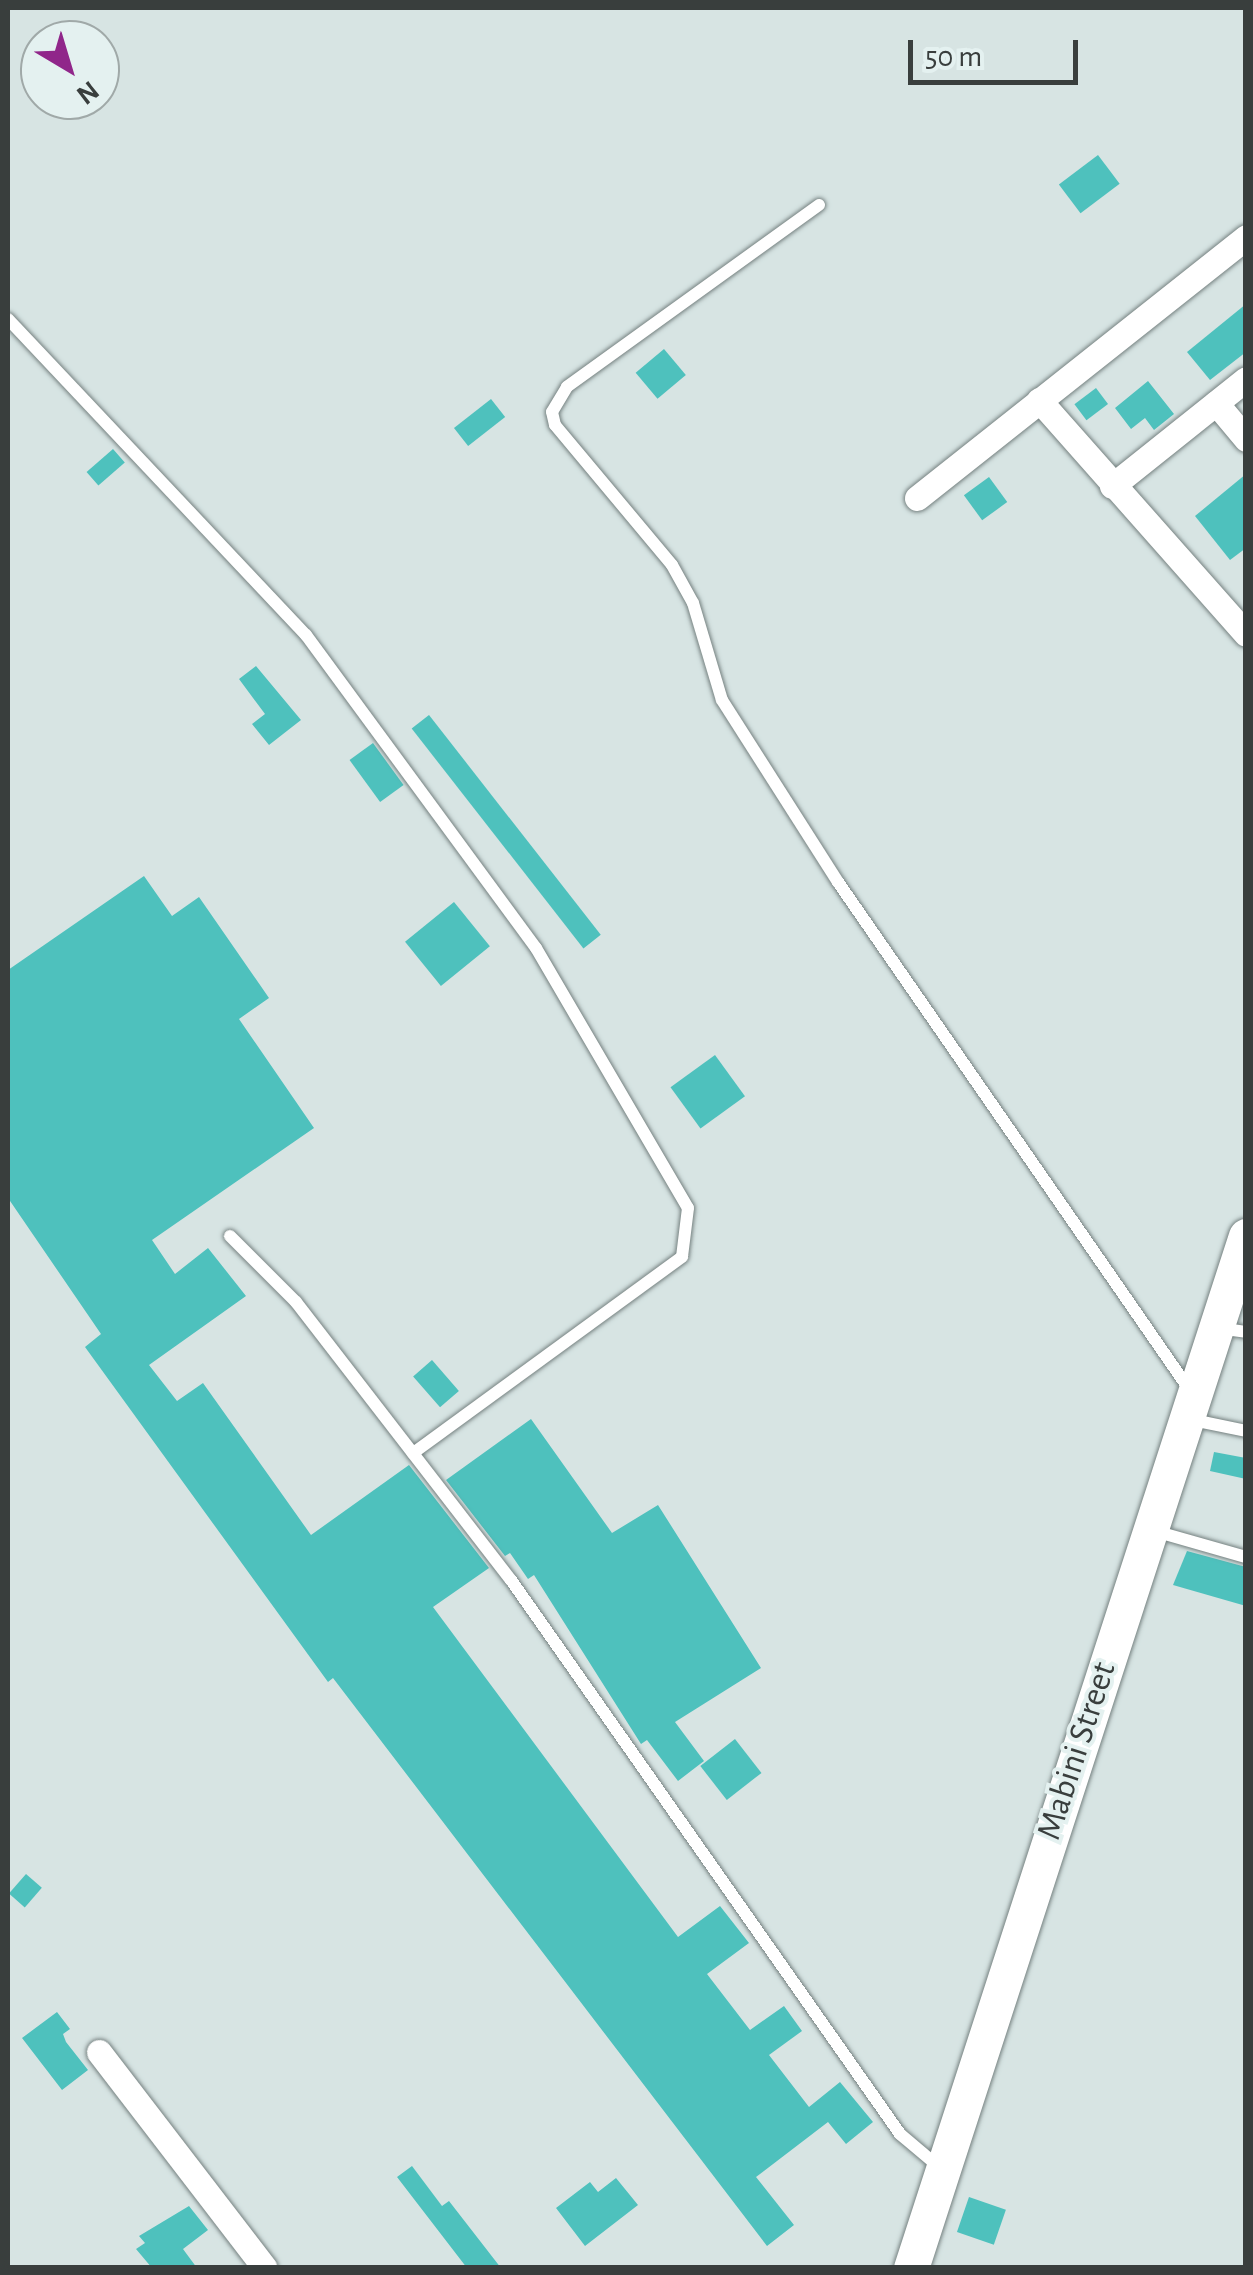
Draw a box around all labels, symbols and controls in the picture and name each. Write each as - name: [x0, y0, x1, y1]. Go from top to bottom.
- north arrow: [20, 20, 120, 120]
- scale bar: [913, 20, 1083, 82]
- text: 50 m: [925, 42, 982, 72]
- text: N: [71, 75, 104, 109]
- street label: Mabini Street: [1029, 1657, 1125, 1845]

